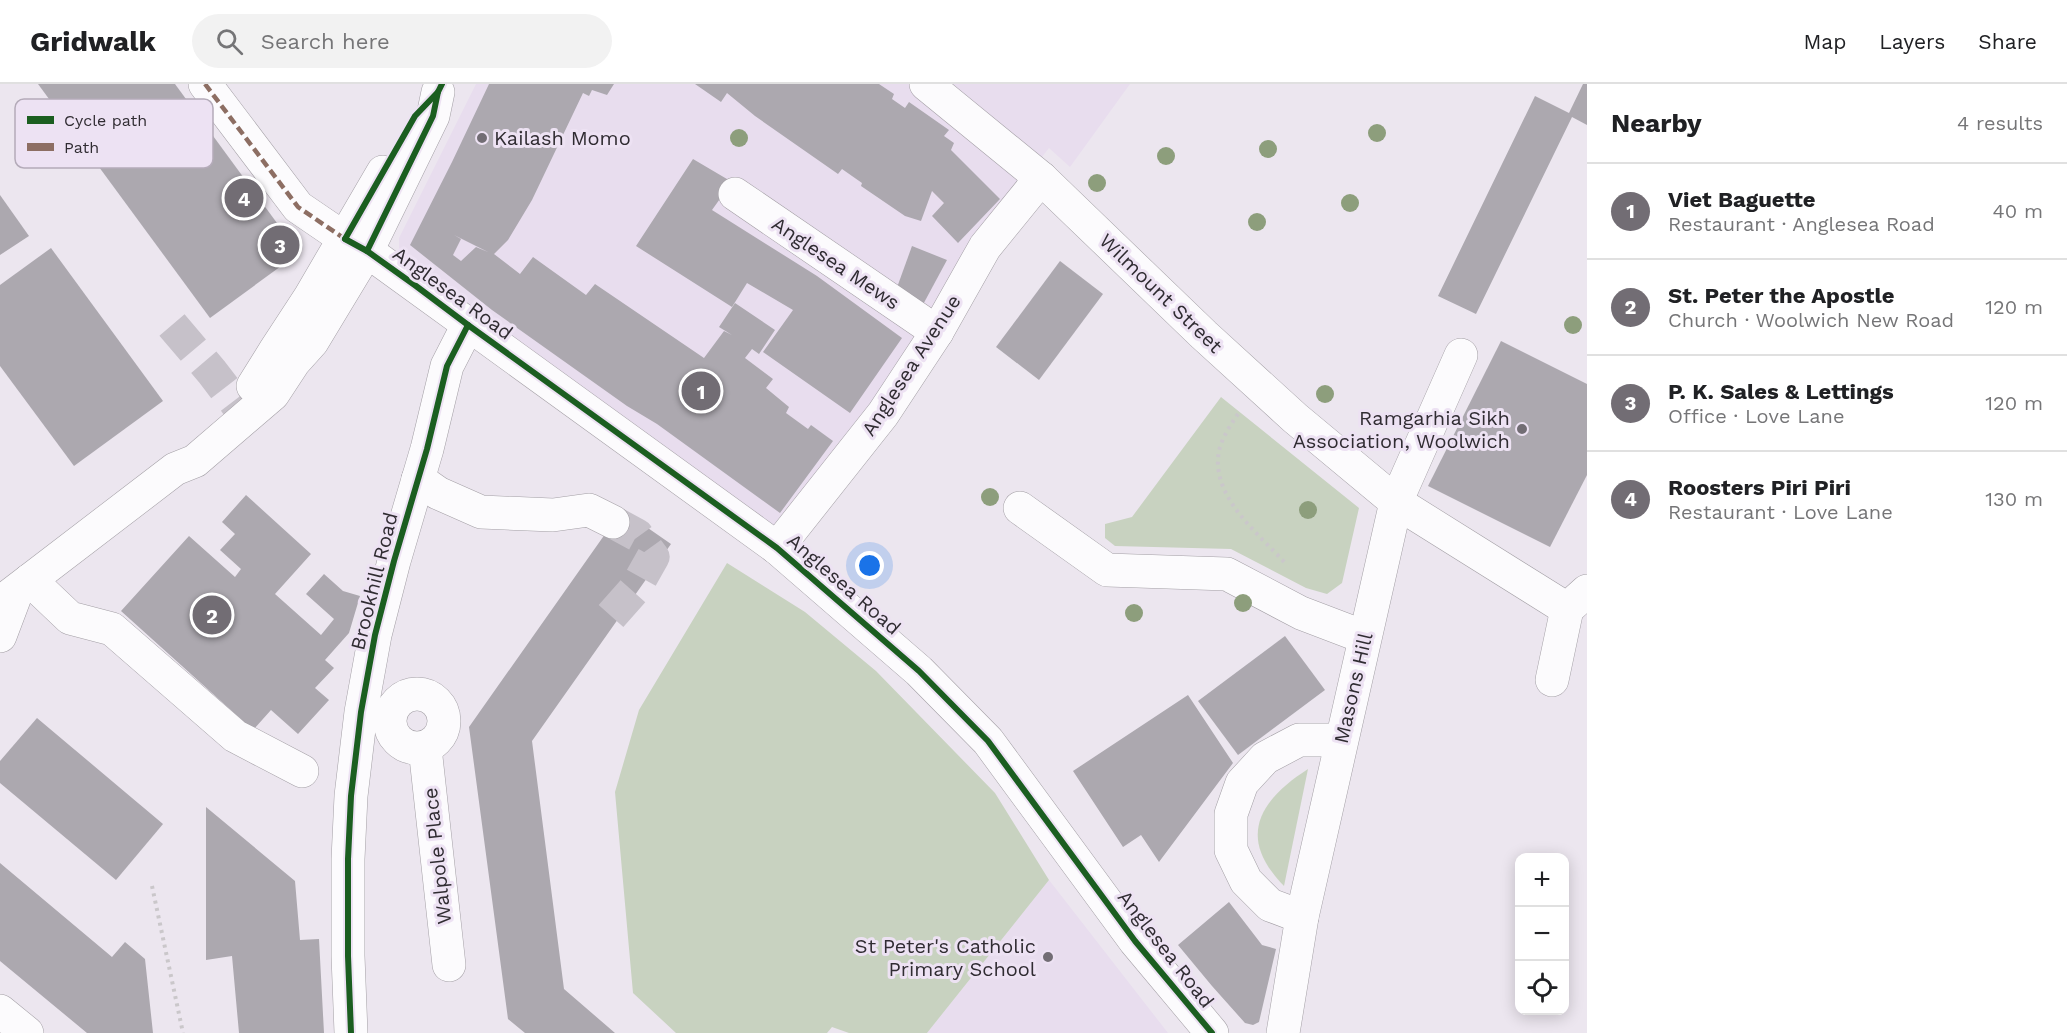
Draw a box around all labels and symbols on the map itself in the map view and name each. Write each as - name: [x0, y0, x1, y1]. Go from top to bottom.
- legend: [15, 99, 213, 168]
- text: Cycle path: [64, 111, 147, 130]
- place label: Kailash Momo: [494, 126, 631, 150]
- marker: Kailash Momo: [475, 131, 489, 145]
- text: Path: [64, 138, 99, 157]
- pin: 4: [224, 176, 264, 220]
- street label: Anglesea Mews: [768, 211, 904, 315]
- pin: 3: [260, 222, 300, 268]
- street label: Wilmount Street: [1095, 228, 1228, 358]
- street label: Anglesea Road: [388, 241, 518, 345]
- street label: Anglesea Avenue: [856, 290, 966, 440]
- pin: 1: [682, 368, 720, 414]
- place label: Ramgarhia Sikh Association, Woolwich: [1293, 406, 1510, 453]
- marker: Ramgarhia Sikh Association, Woolwich: [1515, 422, 1529, 436]
- street label: Brookhill Road: [345, 510, 403, 652]
- street label: Anglesea Road: [782, 528, 906, 640]
- your location: [855, 551, 884, 580]
- pin: 2: [192, 592, 232, 638]
- street label: Masons Hill: [1329, 630, 1377, 746]
- street label: Walpole Place: [418, 786, 456, 926]
- street label: Anglesea Road: [1113, 885, 1219, 1013]
- place label: St Peter's Catholic Primary School: [855, 934, 1036, 981]
- marker: St Peter's Catholic Primary School: [1041, 950, 1055, 964]

